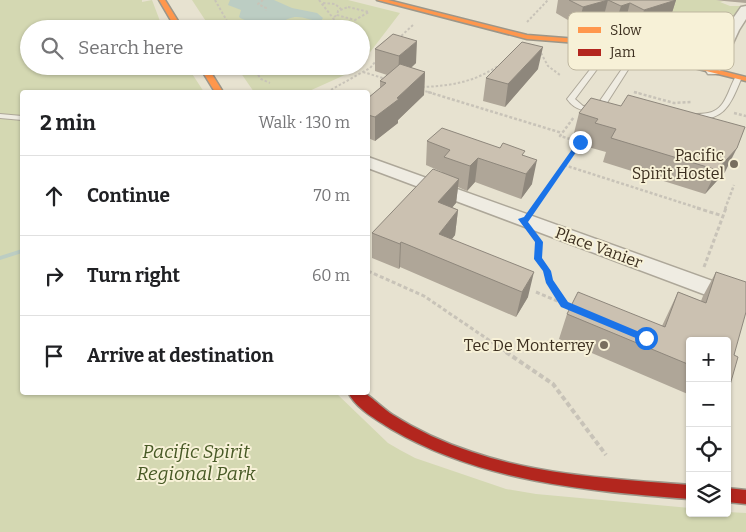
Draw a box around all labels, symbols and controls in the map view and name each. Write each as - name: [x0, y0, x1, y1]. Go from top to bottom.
- legend: [568, 12, 734, 70]
- search box: [20, 20, 370, 75]
- text: Slow: [610, 22, 642, 39]
- icon: search: [38, 34, 66, 62]
- text: Search here: [78, 36, 183, 59]
- text: Jam: [609, 44, 636, 61]
- text: 2 min: [40, 110, 96, 136]
- text: Walk · 130 m: [258, 113, 350, 132]
- route end: [569, 131, 592, 154]
- place label: Pacific Spirit Hostel: [632, 146, 724, 183]
- marker: Pacific Spirit Hostel: [728, 158, 740, 170]
- icon: ahead: [40, 182, 68, 210]
- text: Continue: [87, 184, 170, 207]
- text: 70 m: [314, 186, 350, 205]
- street label: Place Vanier: [553, 223, 645, 272]
- icon: right: [40, 262, 68, 290]
- text: Turn right: [87, 264, 180, 287]
- text: 60 m: [312, 266, 350, 285]
- route start: [635, 327, 658, 350]
- place label: Tec De Monterrey: [464, 336, 595, 355]
- map controls: [686, 337, 731, 517]
- button: +: [686, 337, 731, 382]
- marker: Tec De Monterrey: [598, 339, 610, 351]
- icon: arrive: [40, 342, 68, 370]
- text: Arrive at destination: [87, 344, 274, 367]
- button: −: [686, 382, 731, 427]
- button: locate: [686, 427, 731, 472]
- park label: Pacific Spirit Regional Park: [136, 440, 256, 485]
- button: layers: [686, 472, 731, 517]

